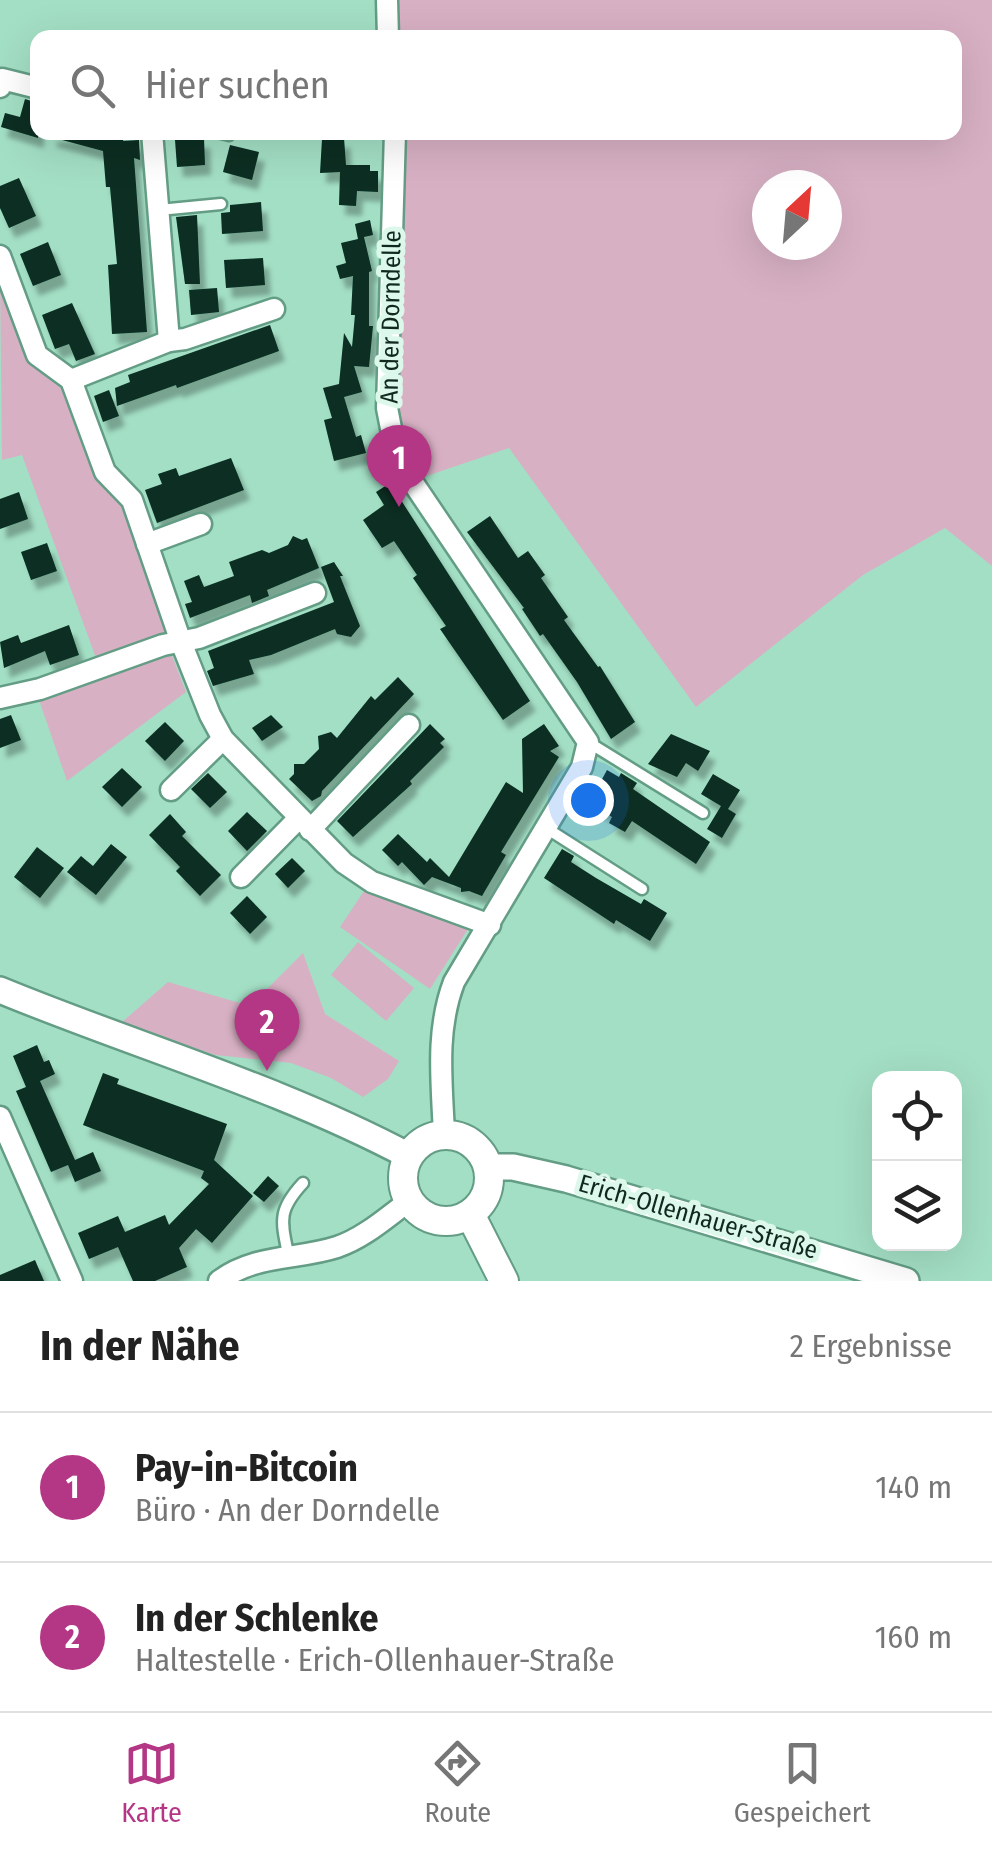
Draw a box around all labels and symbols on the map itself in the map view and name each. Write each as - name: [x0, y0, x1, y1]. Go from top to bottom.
- north arrow: [752, 170, 842, 260]
- street label: An der Dorndelle: [374, 230, 408, 404]
- pin: 1: [366, 424, 432, 507]
- your location: [563, 775, 614, 826]
- pin: 2: [234, 988, 300, 1071]
- street label: Erich-Ollenhauer-Straße: [575, 1168, 821, 1266]

